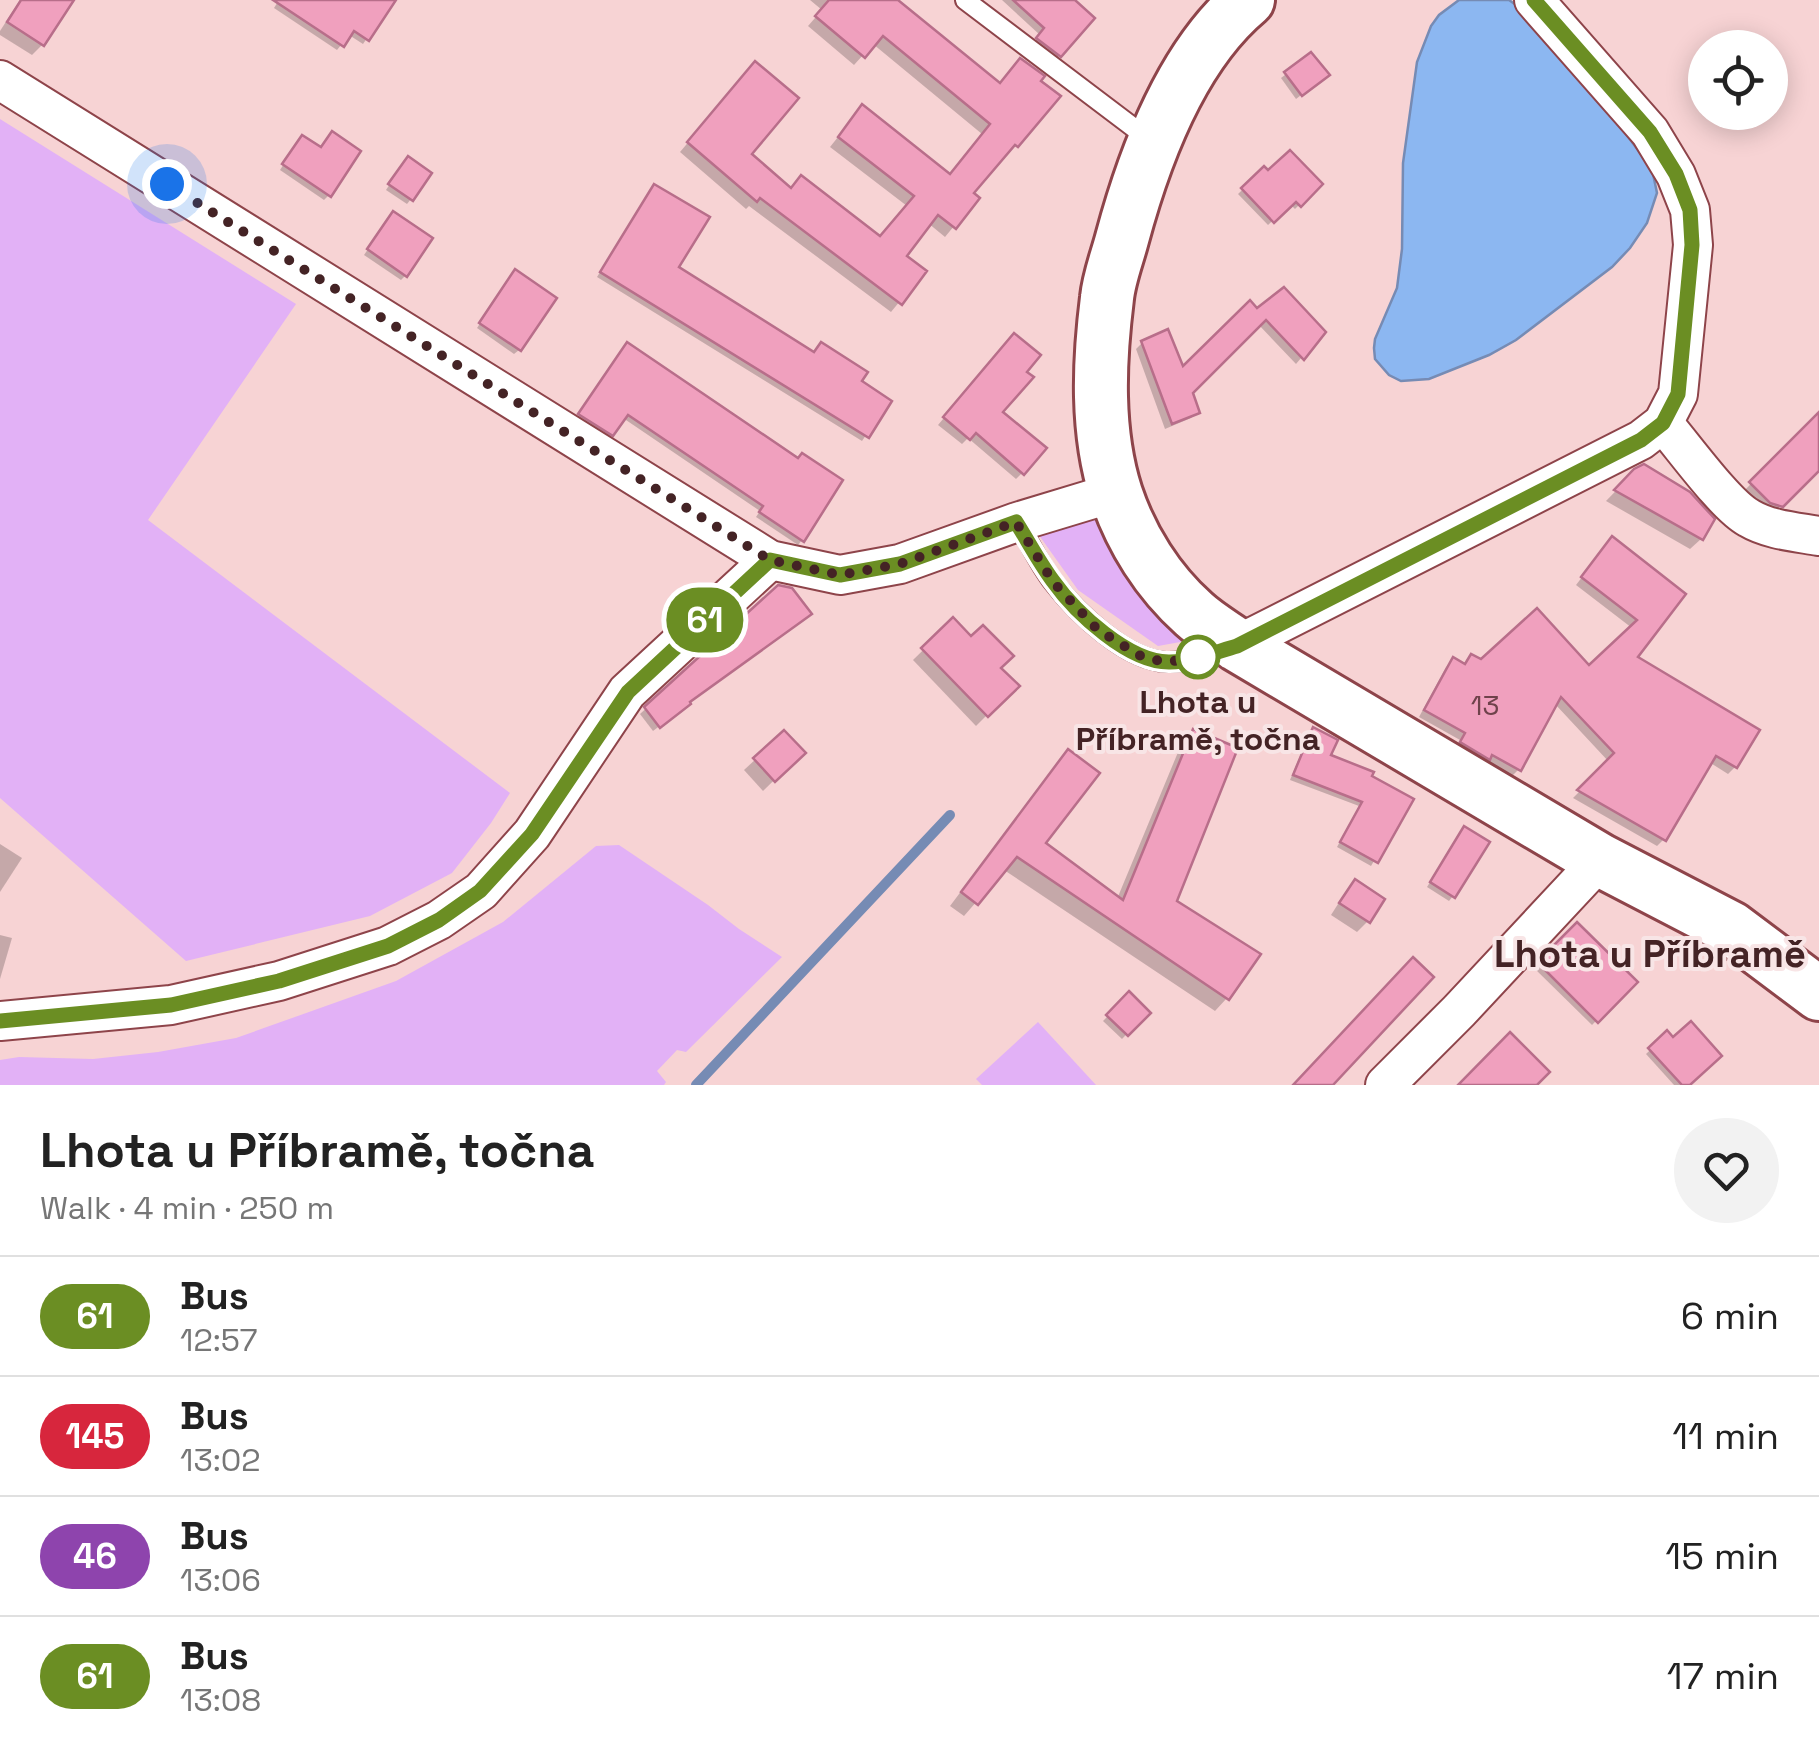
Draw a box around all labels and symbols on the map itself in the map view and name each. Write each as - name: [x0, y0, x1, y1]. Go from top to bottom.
- your location: [142, 159, 192, 209]
- line badge: 61: [660, 588, 750, 652]
- marker: Lhota u Příbramě, točna: [1177, 636, 1219, 678]
- place label: Lhota u Příbramě, točna: [1076, 682, 1320, 759]
- house number: 13: [1471, 687, 1499, 723]
- district label: Lhota u Příbramě: [1494, 930, 1806, 978]

